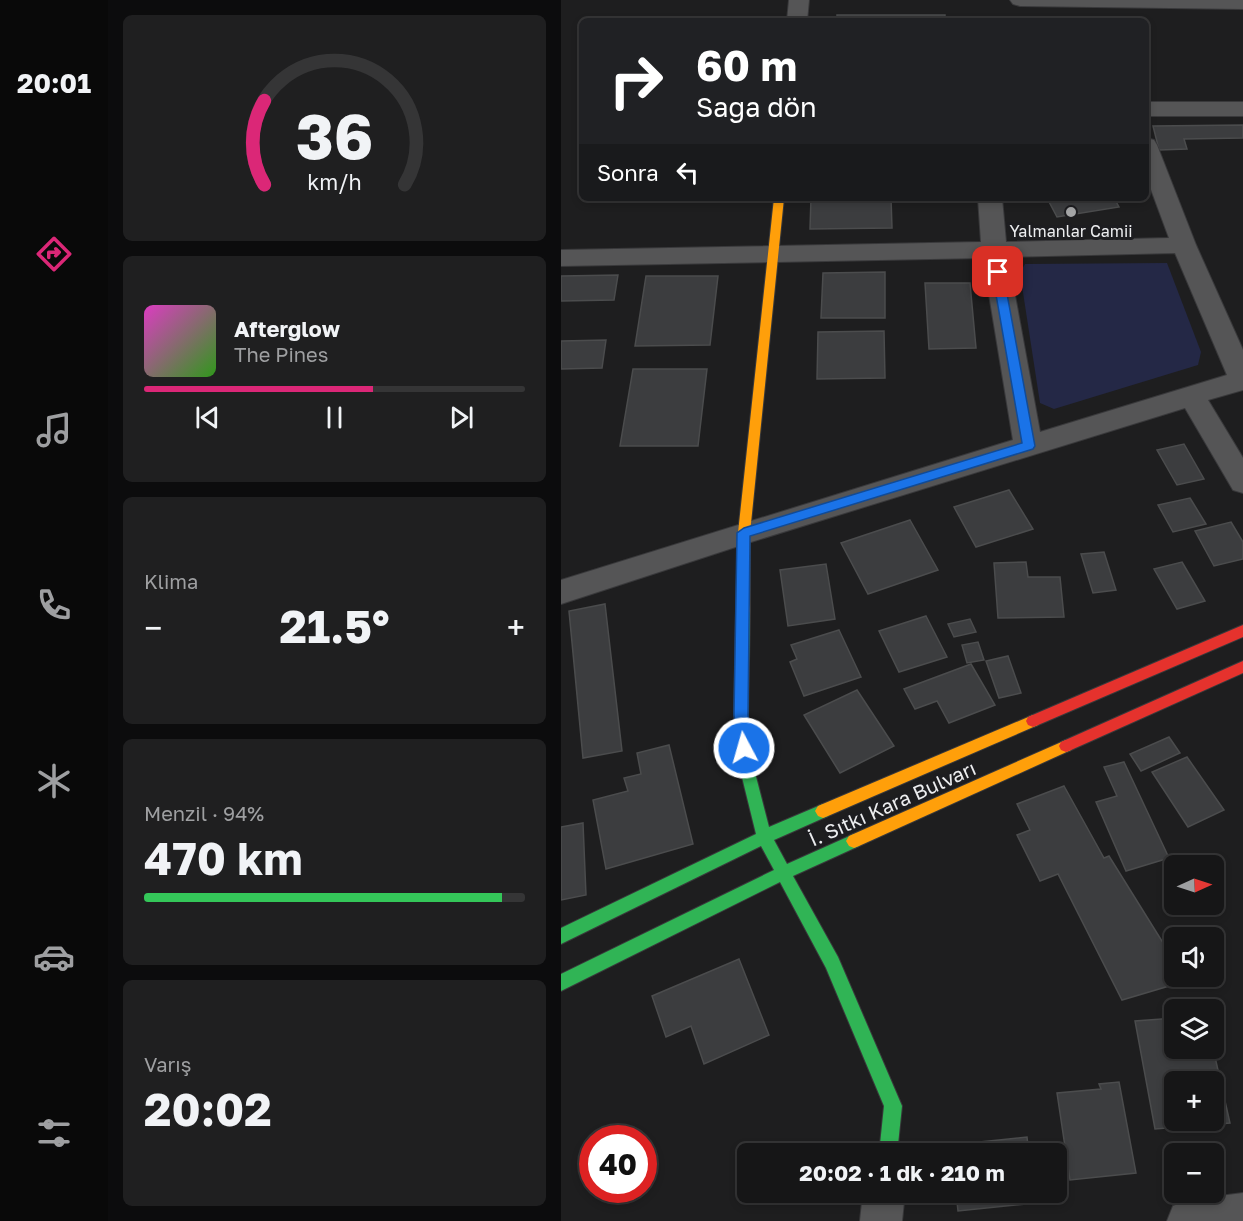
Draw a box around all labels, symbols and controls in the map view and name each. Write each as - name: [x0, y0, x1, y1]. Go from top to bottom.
- text: 60 m: [696, 40, 797, 90]
- icon: right: [597, 42, 675, 120]
- text: 20:01: [17, 67, 91, 99]
- text: Sağa dön: [696, 91, 817, 123]
- text: 36: [296, 98, 373, 173]
- icon: left: [671, 156, 704, 189]
- text: Sonra: [597, 159, 659, 186]
- text: km/h: [307, 169, 362, 195]
- marker: Yalmanlar Camii: [1064, 205, 1078, 219]
- place label: Yalmanlar Camii: [1009, 221, 1133, 241]
- icon: directions: [33, 233, 75, 275]
- pin: [972, 246, 1023, 297]
- icon: arrive: [981, 255, 1014, 288]
- text: Afterglow: [234, 315, 340, 342]
- text: The Pines: [234, 342, 328, 366]
- icon: previous: [191, 401, 224, 434]
- icon: pause: [318, 401, 351, 434]
- icon: next: [445, 401, 478, 434]
- icon: music: [33, 409, 75, 451]
- text: Klima: [144, 569, 198, 593]
- icon: phone: [33, 584, 75, 626]
- text: 21.5°: [279, 599, 390, 653]
- text: −: [144, 608, 162, 647]
- text: +: [507, 608, 525, 647]
- position arrow: [712, 716, 776, 780]
- street label: İ. Sıtkı Kara Bulvarı: [805, 755, 979, 851]
- icon: climate: [33, 760, 75, 802]
- text: Menzil · 94%: [144, 801, 264, 825]
- text: 470 km: [144, 831, 303, 885]
- north arrow: [1164, 855, 1224, 915]
- map controls: [1164, 855, 1224, 1203]
- button: sound: [1164, 927, 1224, 987]
- icon: car: [33, 936, 75, 978]
- button: layers: [1164, 999, 1224, 1059]
- text: Varış: [144, 1052, 191, 1076]
- button: +: [1164, 1071, 1224, 1131]
- text: 20:02: [144, 1082, 272, 1136]
- icon: filters: [33, 1112, 75, 1154]
- speed limit sign: 40: [579, 1125, 657, 1203]
- button: −: [1164, 1143, 1224, 1203]
- text: 20:02 · 1 dk · 210 m: [799, 1159, 1005, 1186]

